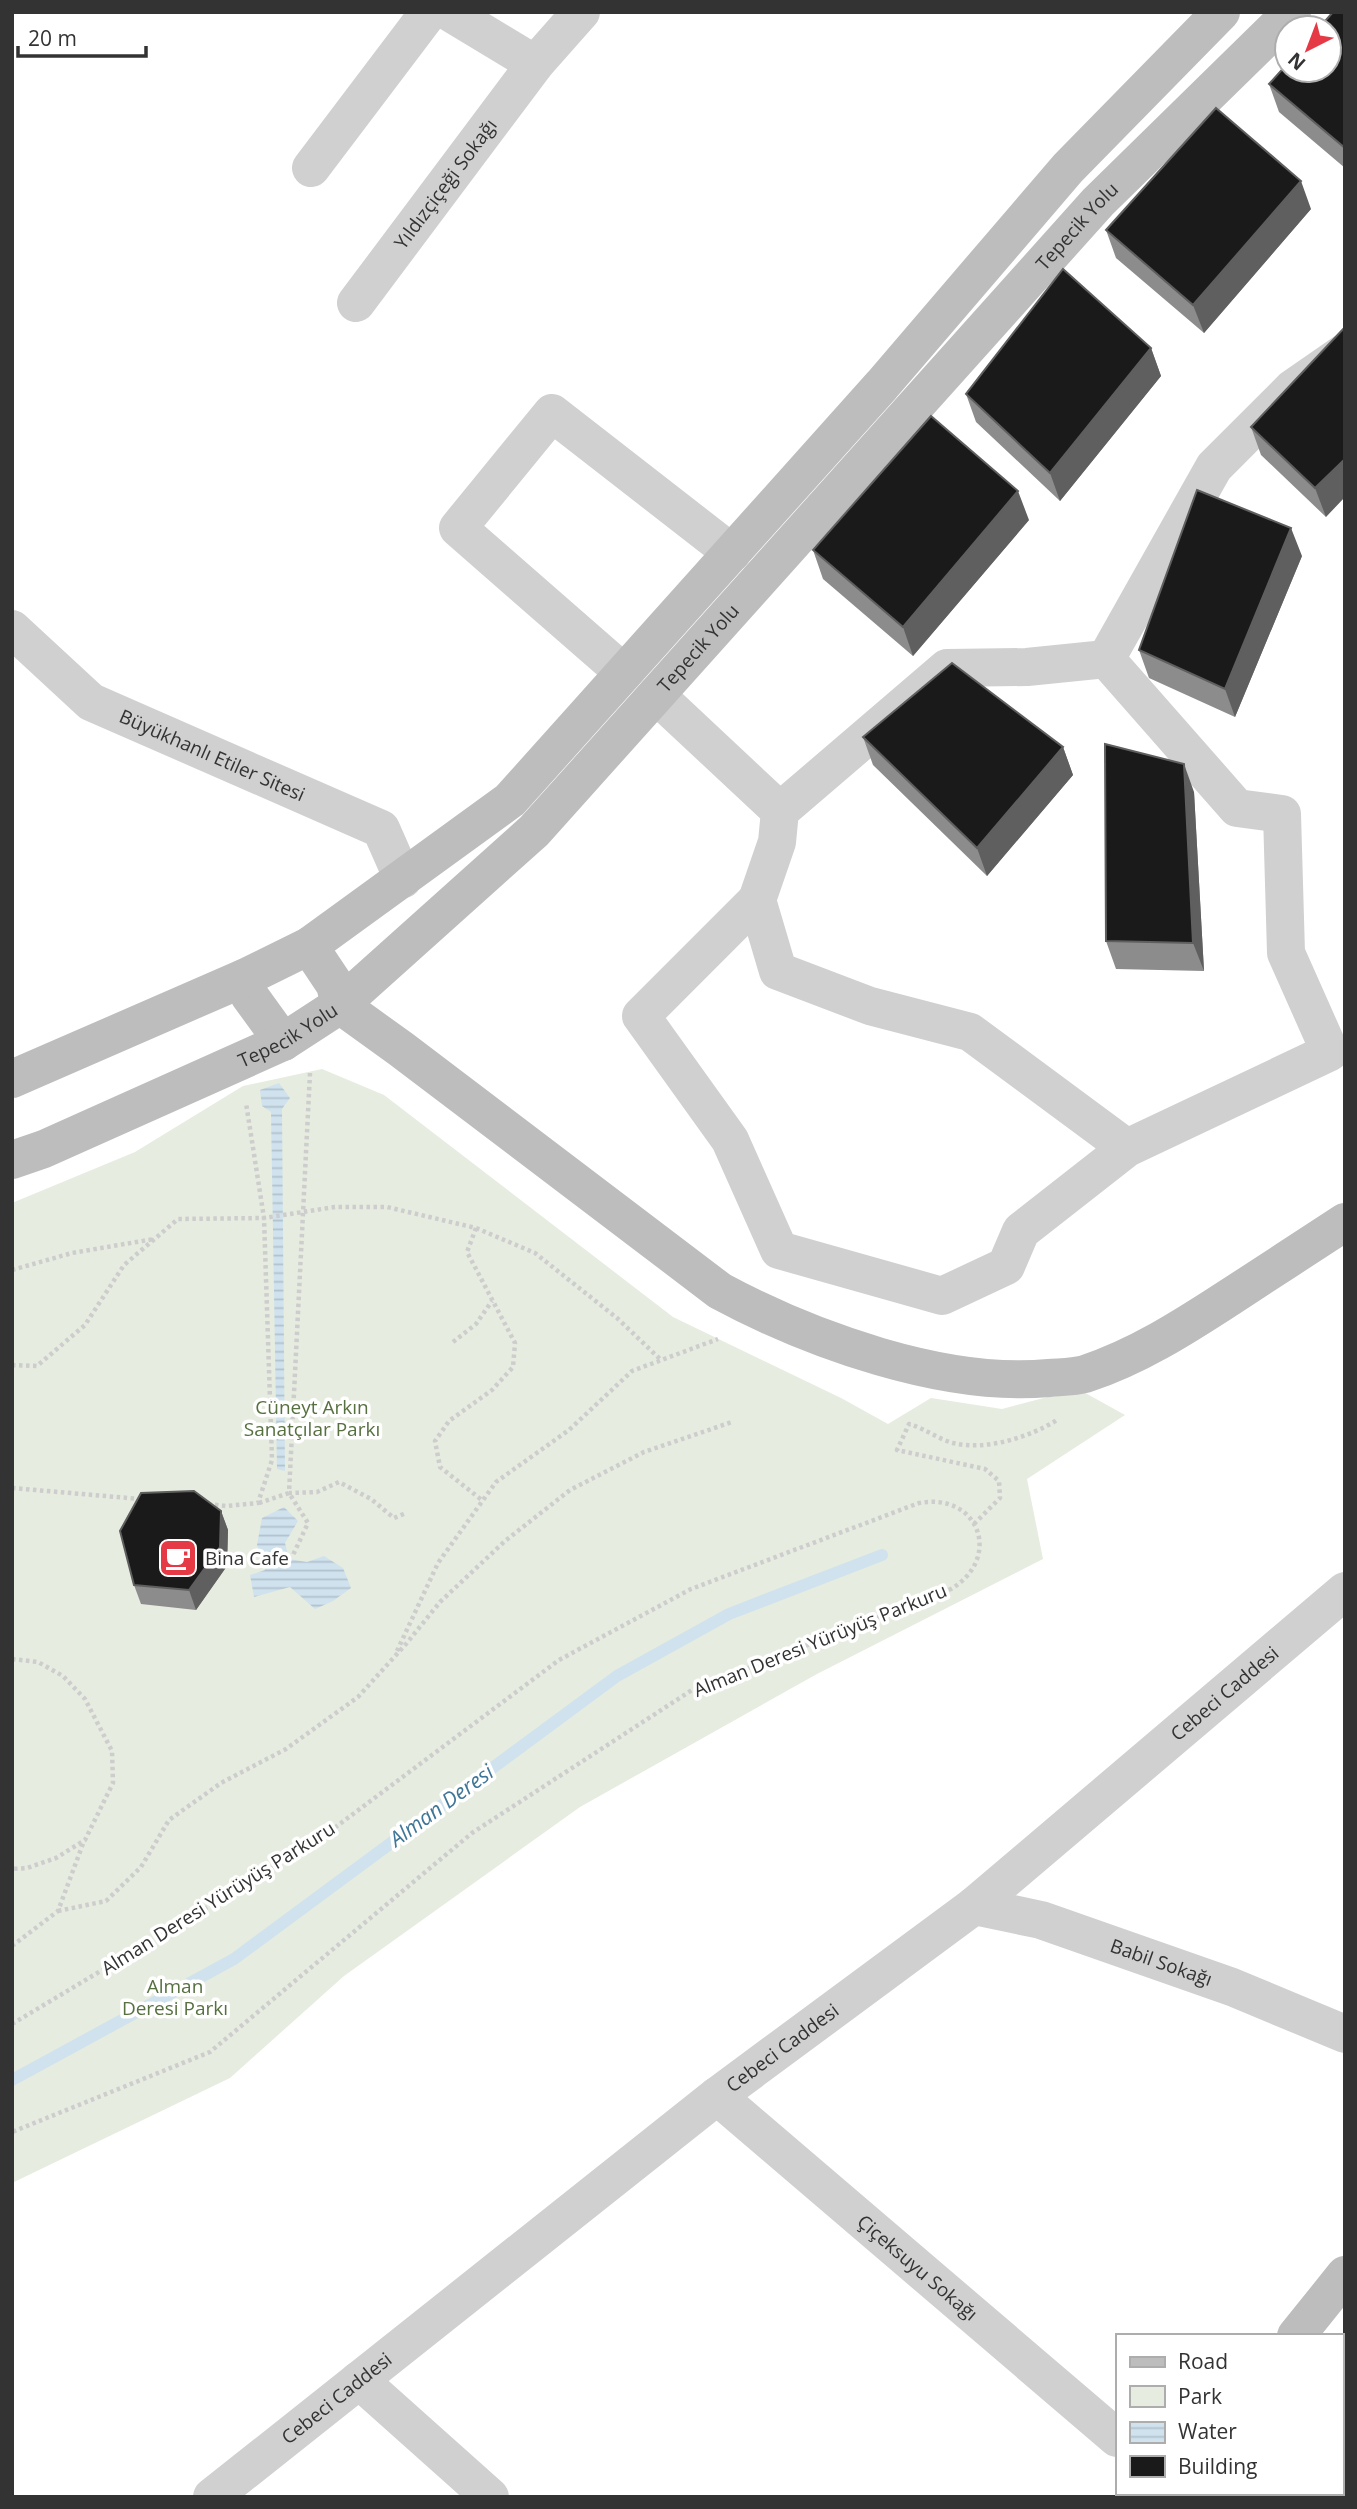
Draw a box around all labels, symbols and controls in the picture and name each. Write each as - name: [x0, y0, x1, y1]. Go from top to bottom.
- scale bar: [18, 14, 145, 58]
- north arrow: [1273, 14, 1343, 84]
- text: 20 m: [28, 24, 77, 52]
- text: N: [1282, 47, 1311, 76]
- street label: Yıldızçiçeği Sokağı: [388, 113, 503, 254]
- street label: Tepecik Yolu: [1030, 176, 1124, 276]
- street label: Tepecik Yolu: [651, 598, 745, 698]
- street label: Büyükhanlı Etiler Sitesi: [115, 703, 309, 807]
- street label: Tepecik Yolu: [234, 997, 343, 1074]
- park label: Cüneyt Arkın Sanatçılar Parkı: [244, 1394, 380, 1442]
- cafe icon: Bina Cafe: [157, 1537, 199, 1579]
- place label: Bina Cafe: [205, 1545, 289, 1571]
- street label: Alman Deresi Yürüyüş Parkuru: [690, 1577, 950, 1703]
- street label: Cebeci Caddesi: [1165, 1640, 1284, 1747]
- water label: Alman Deresi: [382, 1757, 499, 1853]
- street label: Alman Deresi Yürüyüş Parkuru: [96, 1815, 340, 1981]
- street label: Babil Sokağı: [1107, 1932, 1216, 1992]
- park label: Alman Deresi Parkı: [122, 1973, 228, 2021]
- street label: Cebeci Caddesi: [721, 1997, 844, 2098]
- street label: Çiçeksuyu Sokağı: [852, 2209, 983, 2326]
- legend: [1116, 2334, 1343, 2495]
- street label: Cebeci Caddesi: [276, 2346, 397, 2450]
- text: Road: [1178, 2347, 1228, 2375]
- text: Park: [1178, 2382, 1222, 2410]
- text: Water: [1178, 2417, 1237, 2445]
- text: Building: [1178, 2452, 1257, 2480]

